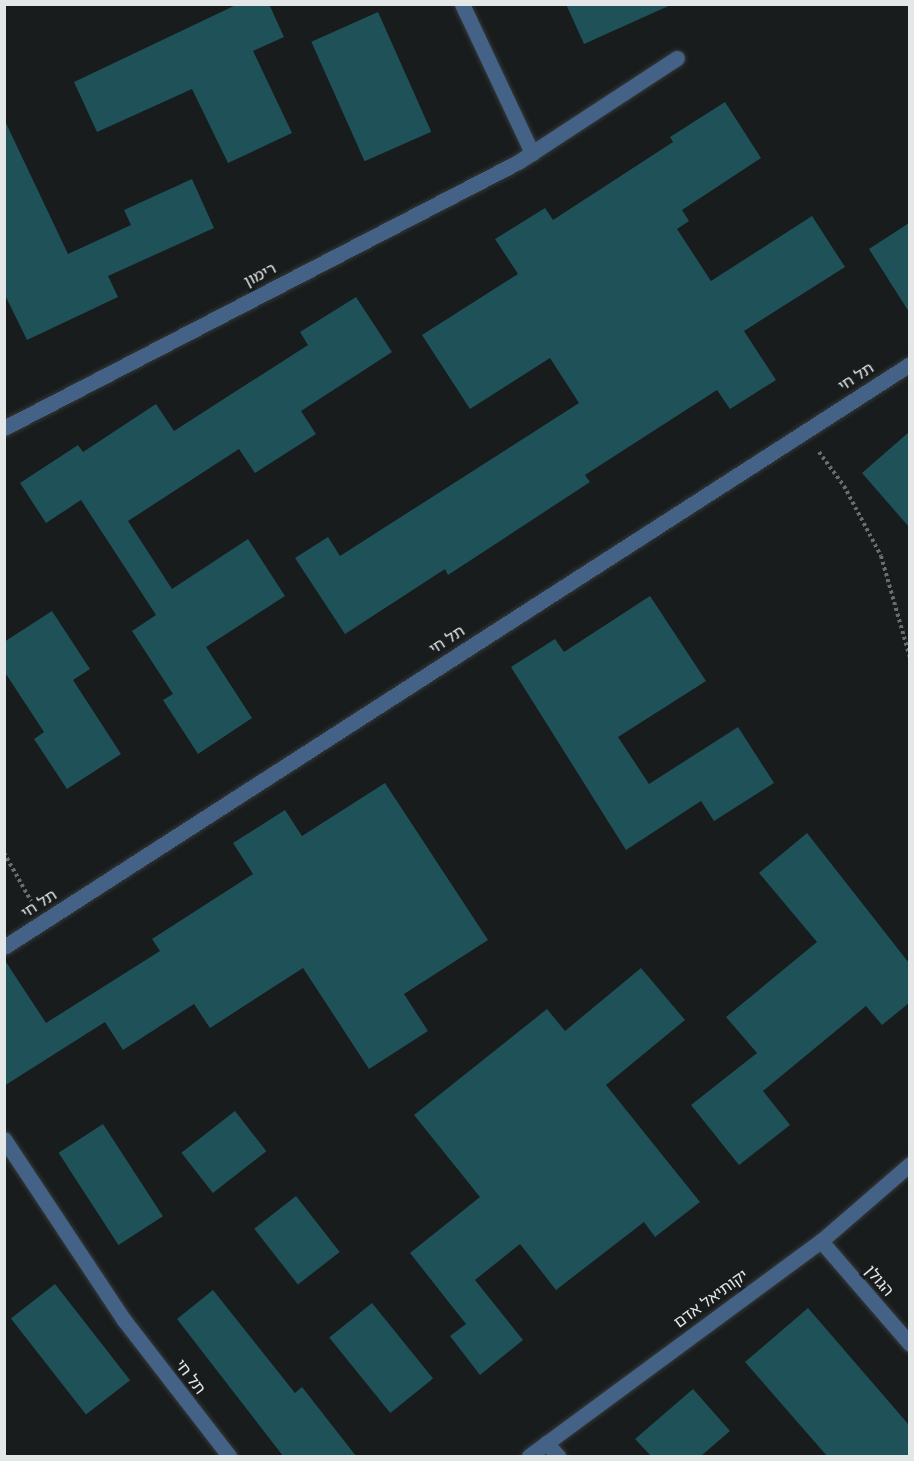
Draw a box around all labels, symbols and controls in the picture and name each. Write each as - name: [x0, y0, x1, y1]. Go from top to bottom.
- street label: רימון: [241, 259, 279, 291]
- street label: תל חי: [835, 358, 877, 396]
- street label: תל חי: [426, 621, 468, 659]
- street label: תל חי: [18, 885, 60, 923]
- street label: הגולן: [861, 1262, 897, 1300]
- street label: יקותיאל אדם: [670, 1266, 752, 1332]
- street label: תל חי: [171, 1356, 209, 1398]

